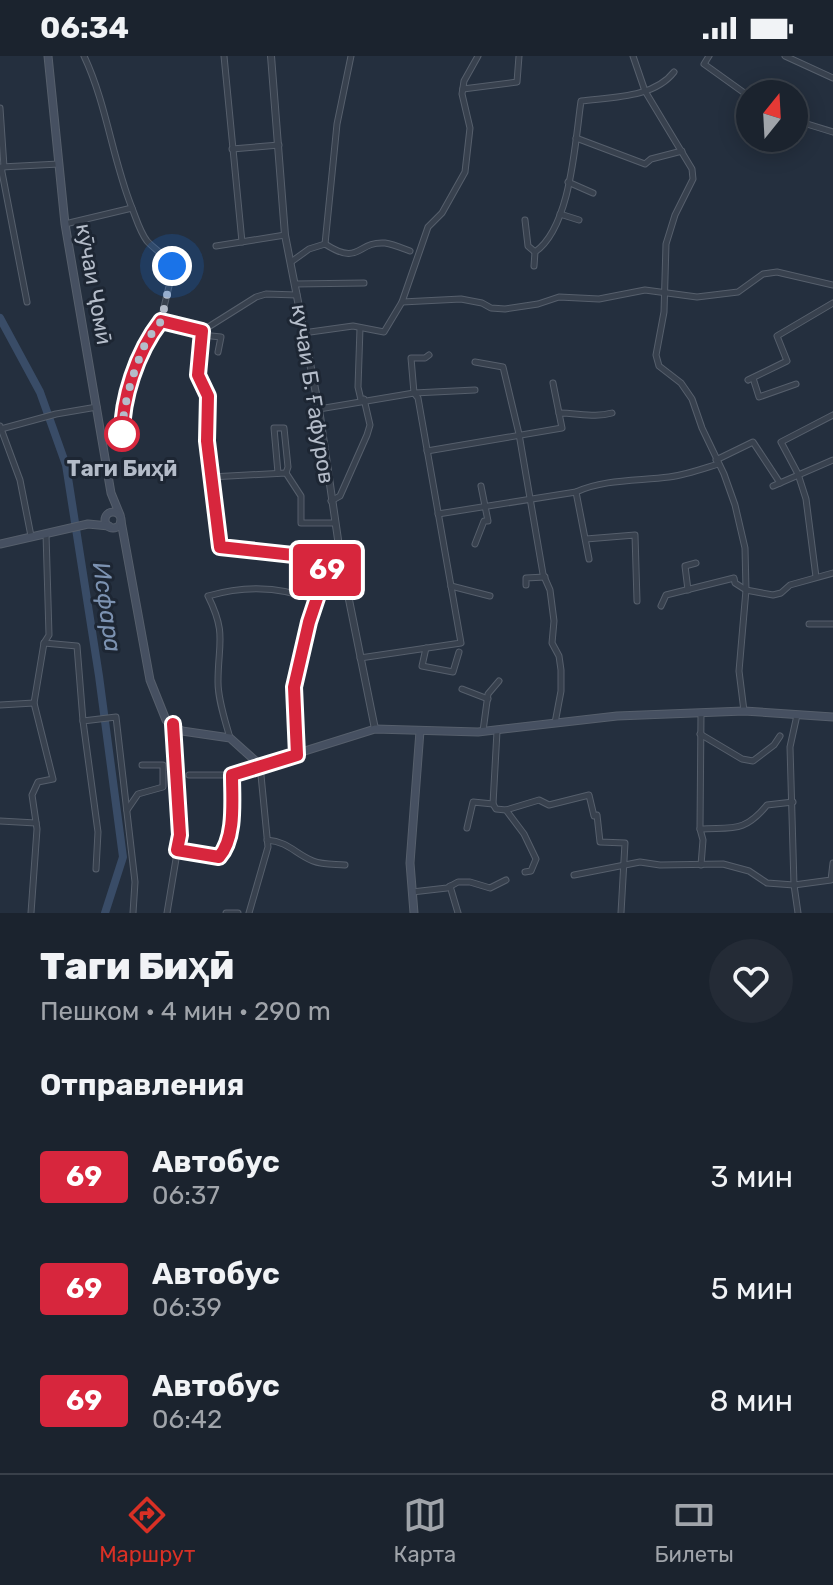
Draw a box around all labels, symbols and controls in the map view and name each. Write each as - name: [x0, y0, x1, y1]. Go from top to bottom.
- text: 06:34: [40, 10, 129, 46]
- north arrow: [736, 80, 808, 152]
- map controls: [736, 80, 808, 152]
- street label: кӯчаи Ҷомӣ: [70, 221, 118, 347]
- your location: [152, 246, 192, 286]
- street label: кучаи Б. Ғафуров: [285, 302, 341, 486]
- marker: Таги Биҳӣ: [105, 417, 139, 451]
- place label: Таги Биҳӣ: [67, 455, 177, 482]
- line badge: 69: [291, 544, 363, 596]
- text: 69: [309, 553, 345, 586]
- water label: Исфара: [87, 560, 127, 654]
- button: heart: [709, 939, 793, 1023]
- text: Таги Биҳӣ: [40, 943, 234, 989]
- text: Пешком · 4 мин · 290 m: [40, 996, 331, 1027]
- text: Отправления: [40, 1067, 244, 1103]
- text: Автобус: [152, 1144, 280, 1180]
- text: 3 мин: [711, 1159, 793, 1195]
- text: 69: [66, 1160, 102, 1193]
- text: 06:37: [152, 1180, 220, 1211]
- text: Автобус: [152, 1256, 280, 1292]
- text: 5 мин: [711, 1271, 793, 1307]
- text: 69: [66, 1272, 102, 1305]
- text: 06:39: [152, 1292, 222, 1323]
- text: Автобус: [152, 1368, 280, 1404]
- text: 8 мин: [710, 1383, 793, 1419]
- text: 69: [66, 1384, 102, 1417]
- text: 06:42: [152, 1404, 222, 1435]
- tab: Маршрут: [99, 1493, 195, 1568]
- tab: Карта: [393, 1493, 456, 1568]
- tab: Билеты: [654, 1493, 734, 1568]

